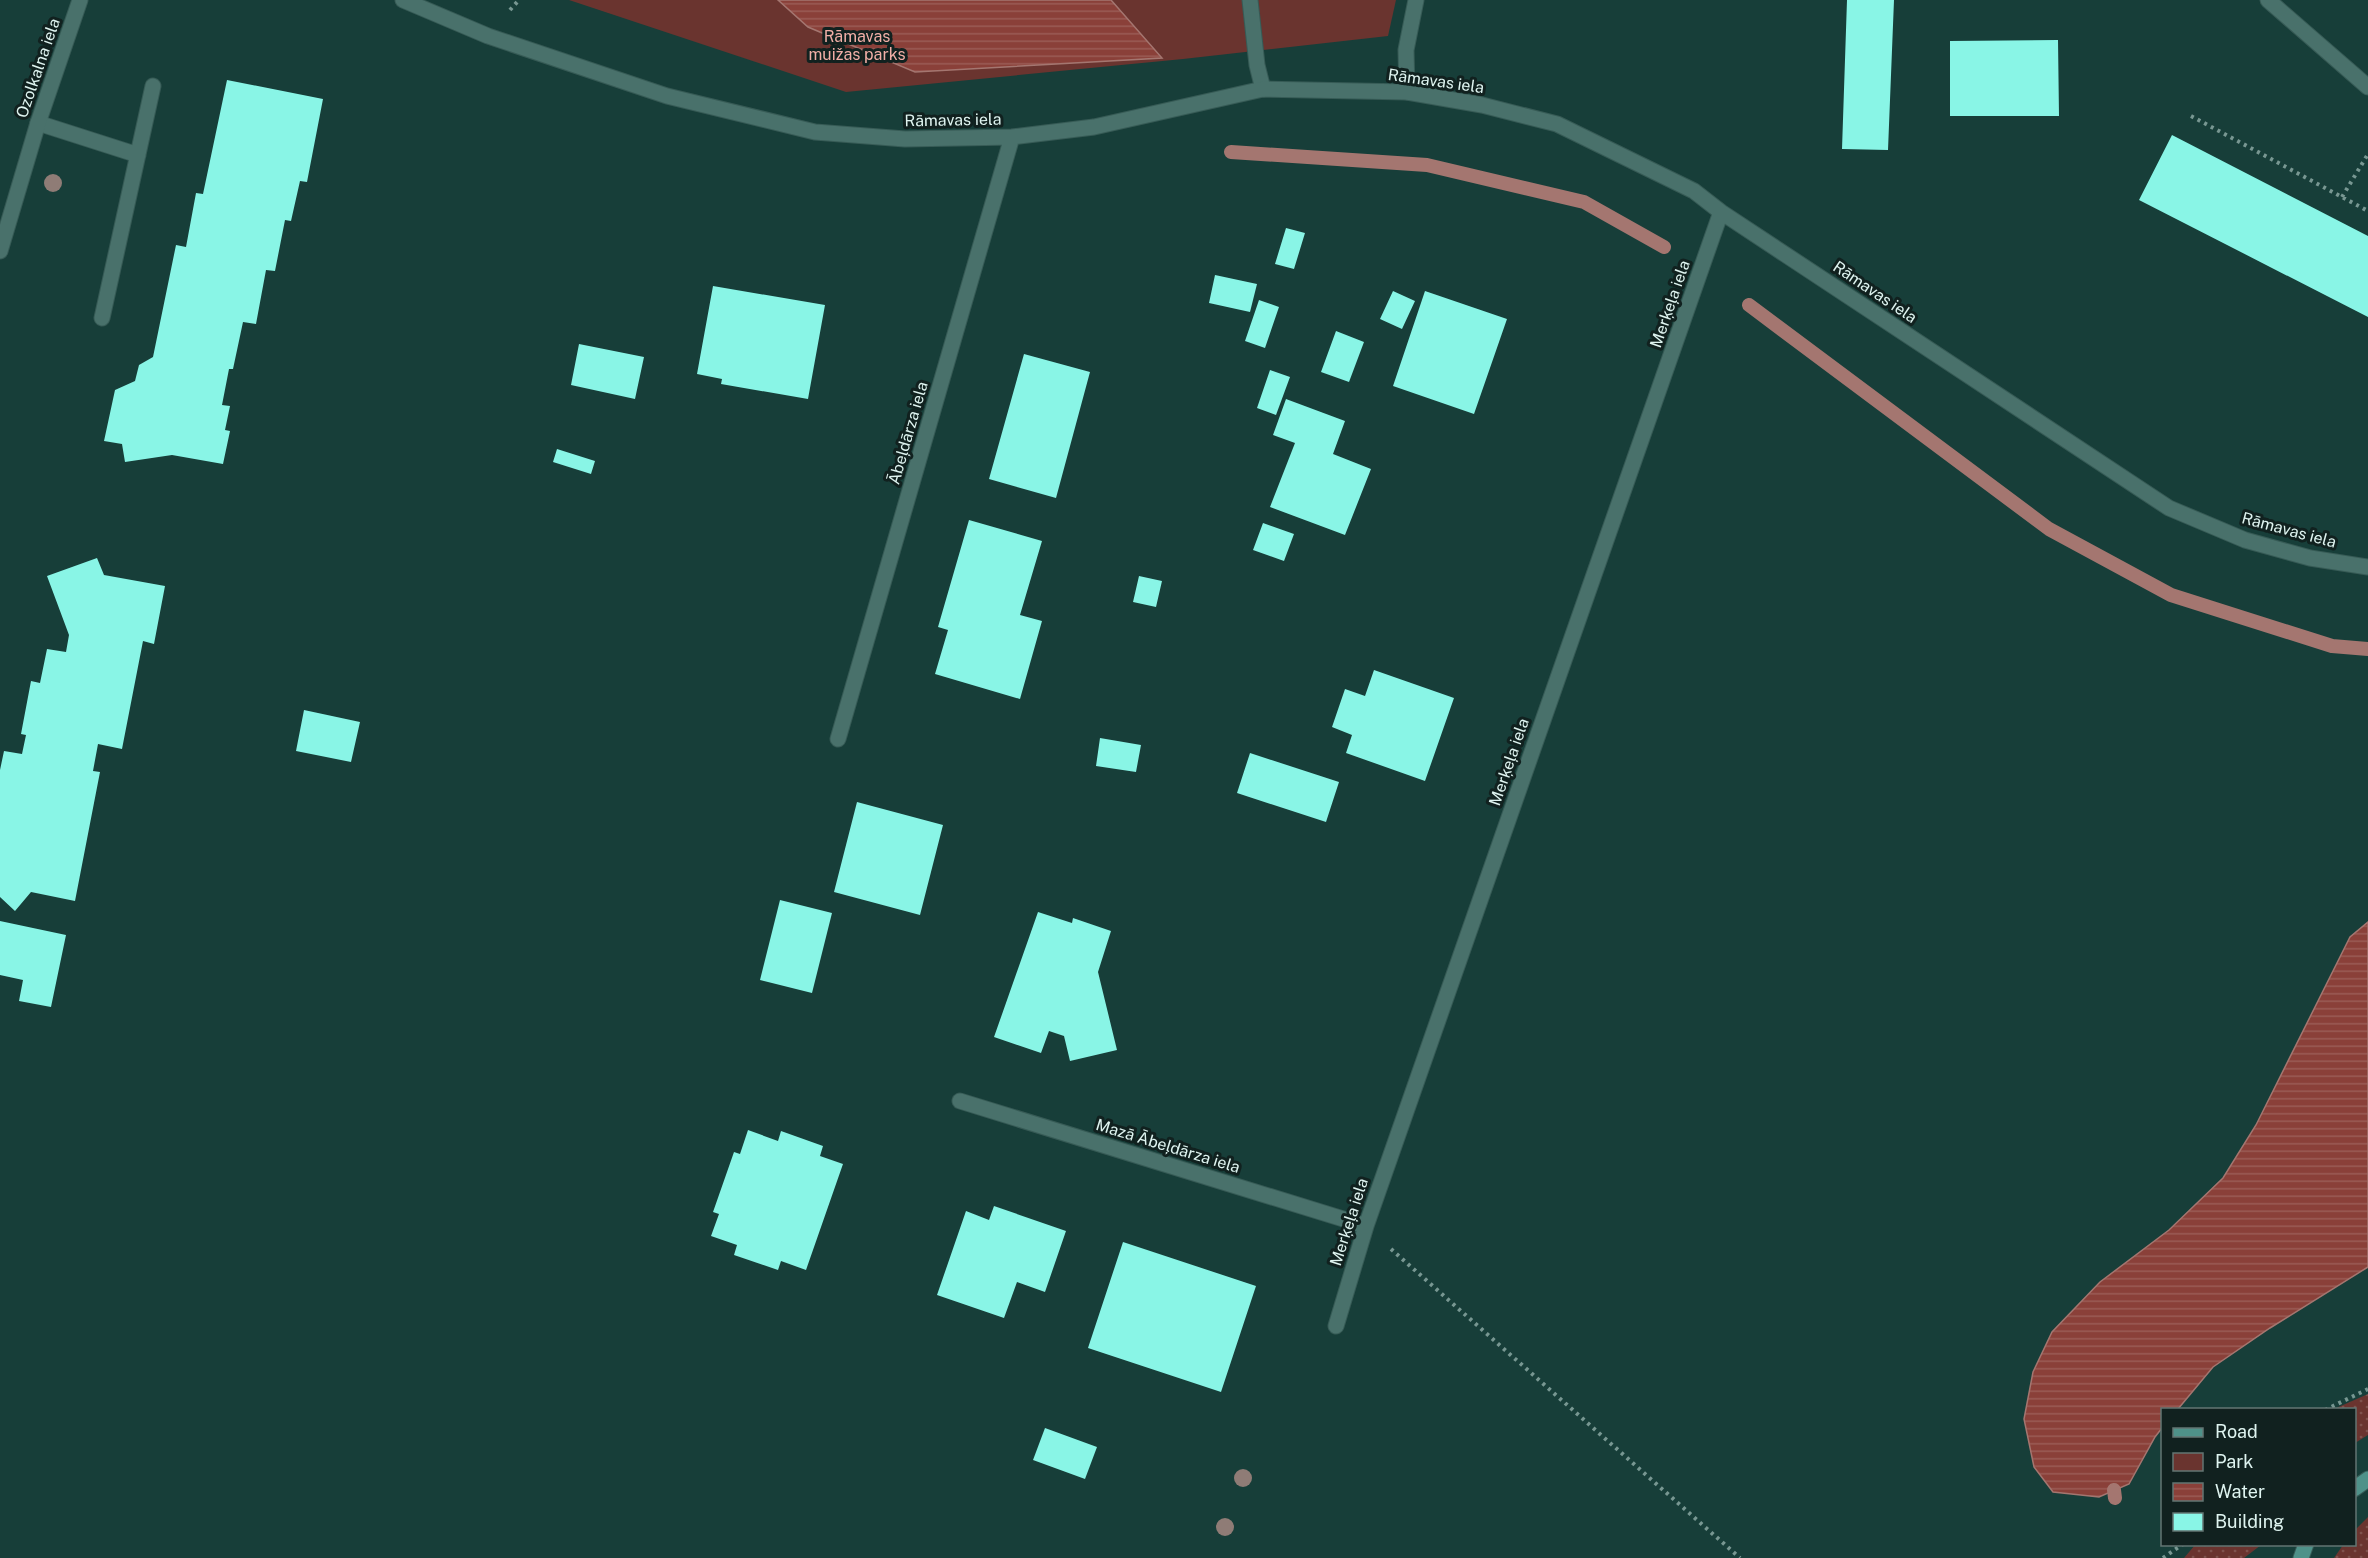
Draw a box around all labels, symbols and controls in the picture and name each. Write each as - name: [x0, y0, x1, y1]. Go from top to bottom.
- street label: Ozolkalna iela: [12, 16, 64, 120]
- park label: Rāmavas muižas parks: [808, 27, 906, 64]
- street label: Rāmavas iela: [1387, 65, 1485, 97]
- street label: Rāmavas iela: [904, 110, 1002, 130]
- street label: Rāmavas iela: [1829, 257, 1921, 327]
- street label: Merķeļa iela: [1646, 258, 1694, 350]
- street label: Ābeļdārza iela: [884, 379, 932, 487]
- street label: Rāmavas iela: [2240, 508, 2338, 552]
- street label: Merķeļa iela: [1485, 716, 1533, 808]
- street label: Mazā Ābeļdārza iela: [1094, 1115, 1242, 1177]
- street label: Merķeļa iela: [1326, 1176, 1372, 1268]
- legend: [2161, 1408, 2356, 1546]
- text: Road: [2215, 1421, 2258, 1442]
- text: Park: [2215, 1451, 2253, 1472]
- text: Water: [2215, 1481, 2265, 1502]
- text: Building: [2215, 1511, 2284, 1532]

